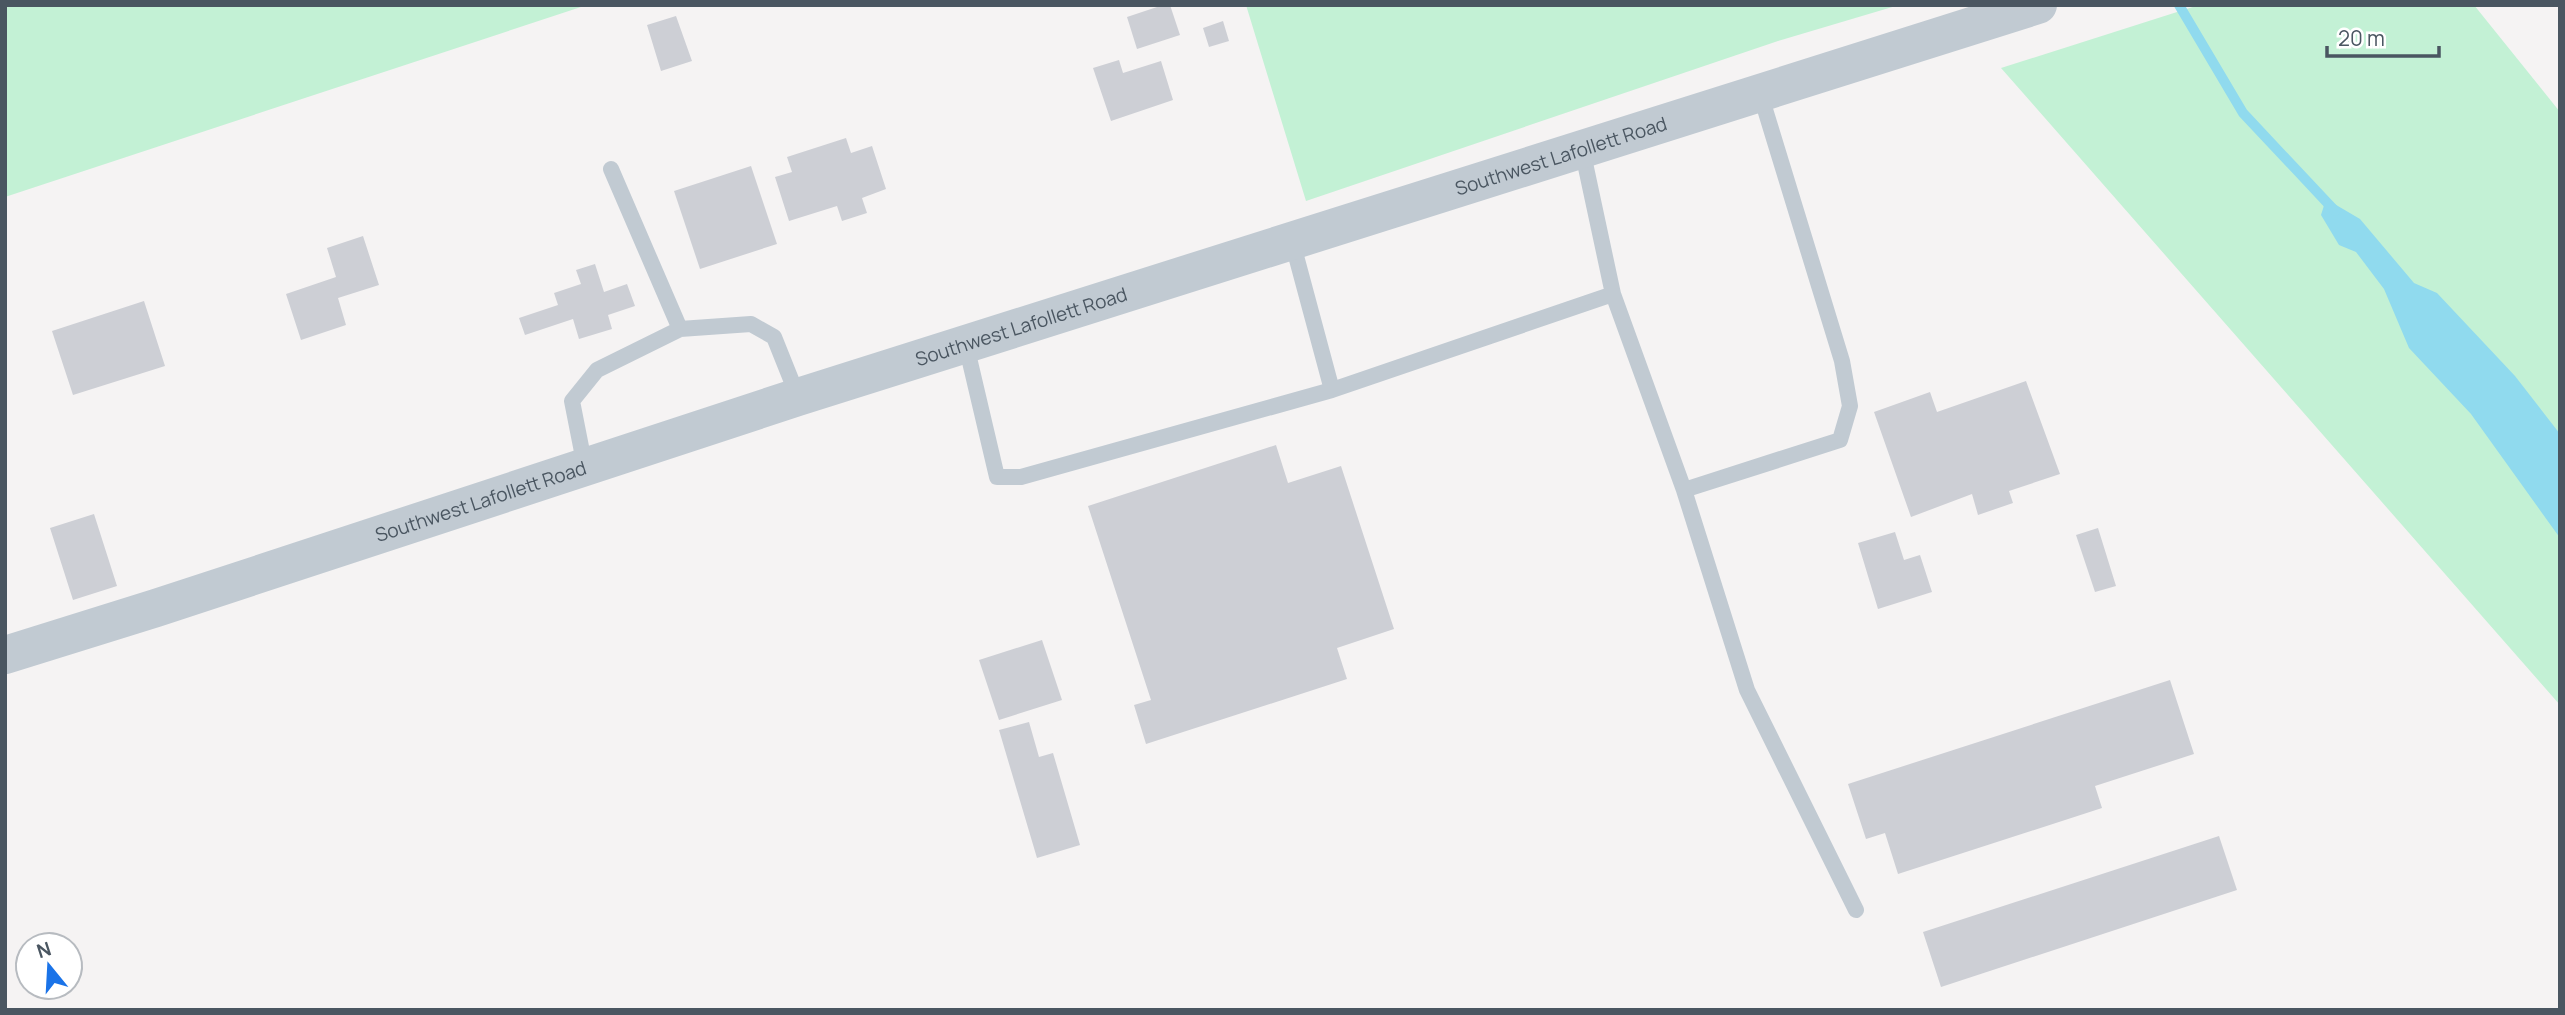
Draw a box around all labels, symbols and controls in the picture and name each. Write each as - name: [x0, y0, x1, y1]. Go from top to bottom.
- scale bar: [2327, 14, 2439, 58]
- text: 20 m: [2338, 24, 2385, 52]
- street label: Southwest Lafollett Road: [1452, 110, 1670, 202]
- street label: Southwest Lafollett Road: [912, 281, 1130, 372]
- street label: Southwest Lafollett Road: [372, 454, 590, 548]
- north arrow: [14, 931, 84, 1001]
- text: N: [33, 935, 54, 964]

